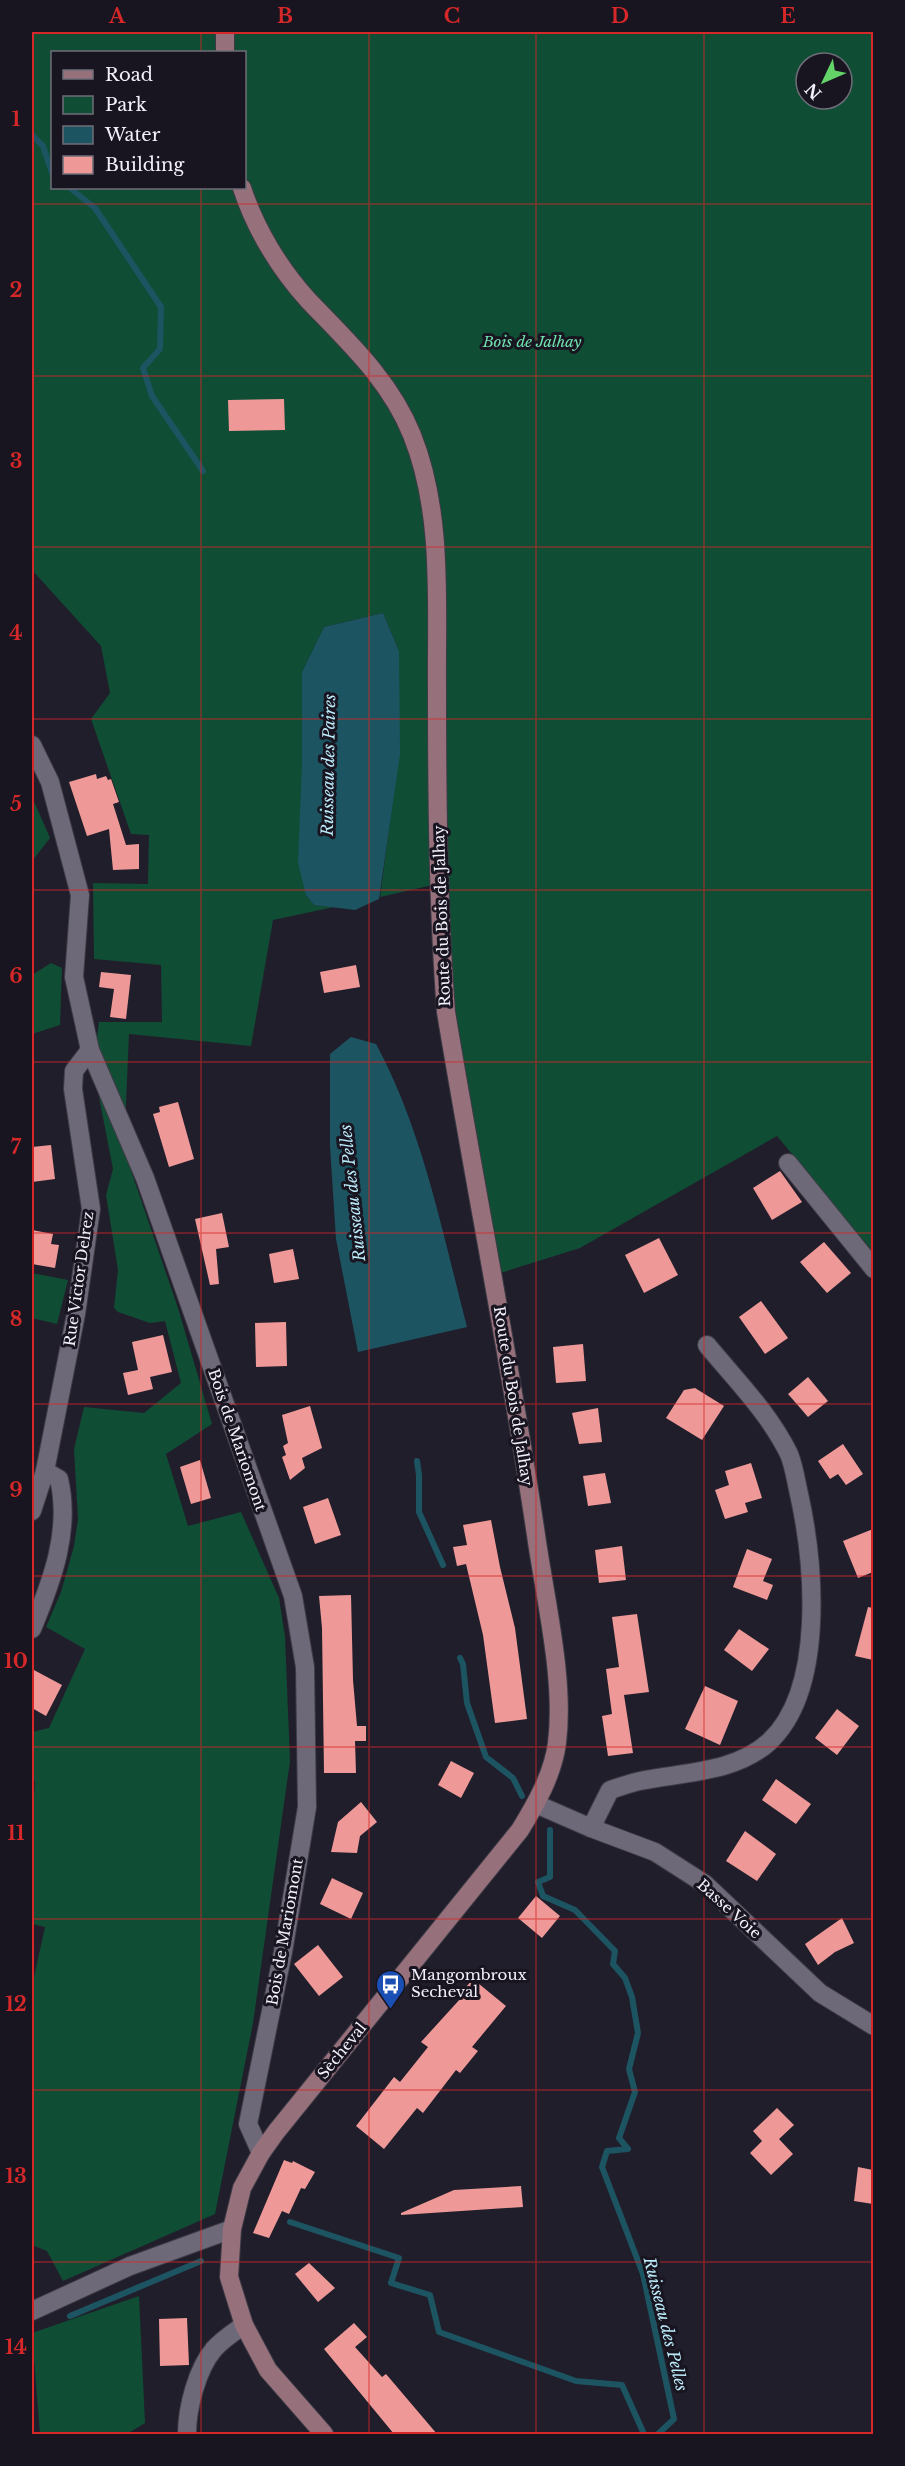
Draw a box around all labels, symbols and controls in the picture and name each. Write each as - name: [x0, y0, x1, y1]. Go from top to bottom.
- text: A: [108, 4, 126, 28]
- text: B: [277, 4, 293, 28]
- text: C: [444, 4, 460, 28]
- text: D: [611, 4, 629, 28]
- text: E: [780, 4, 796, 28]
- legend: [51, 51, 246, 189]
- north arrow: [794, 51, 854, 111]
- text: Road: [105, 64, 153, 86]
- text: N: [801, 79, 826, 104]
- text: Park: [105, 94, 147, 116]
- text: 1: [12, 107, 21, 131]
- text: Water: [104, 124, 161, 146]
- text: Building: [105, 154, 184, 176]
- text: 2: [9, 278, 23, 302]
- park label: Bois de Jalhay: [482, 332, 582, 351]
- text: 3: [10, 449, 22, 473]
- text: 4: [9, 621, 23, 645]
- water label: Ruisseau des Paires: [317, 694, 339, 837]
- text: 5: [10, 792, 22, 816]
- street label: Route du Bois de Jalhay: [429, 825, 454, 1007]
- text: 6: [9, 964, 23, 988]
- water label: Ruisseau des Pelles: [335, 1124, 369, 1263]
- text: 7: [11, 1135, 22, 1159]
- street label: Rue Victor Delrez: [60, 1210, 97, 1348]
- street label: Route du Bois de Jalhay: [490, 1305, 537, 1488]
- text: 8: [10, 1307, 22, 1331]
- street label: Bois de Mariomont: [204, 1366, 271, 1514]
- text: 9: [9, 1478, 23, 1502]
- text: 10: [4, 1649, 28, 1673]
- text: 11: [7, 1821, 25, 1845]
- street label: Bois de Mariomont: [262, 1856, 307, 2007]
- street label: Basse Voie: [693, 1875, 765, 1942]
- place label: Mangombroux Secheval: [411, 1965, 527, 2001]
- bus stop icon: Mangombroux Secheval: [374, 1968, 406, 2010]
- text: 12: [5, 1992, 27, 2016]
- street label: Sècheval: [313, 2018, 370, 2083]
- text: 13: [5, 2164, 27, 2188]
- water label: Ruisseau des Pelles: [639, 2254, 692, 2393]
- text: 14: [5, 2335, 27, 2359]

